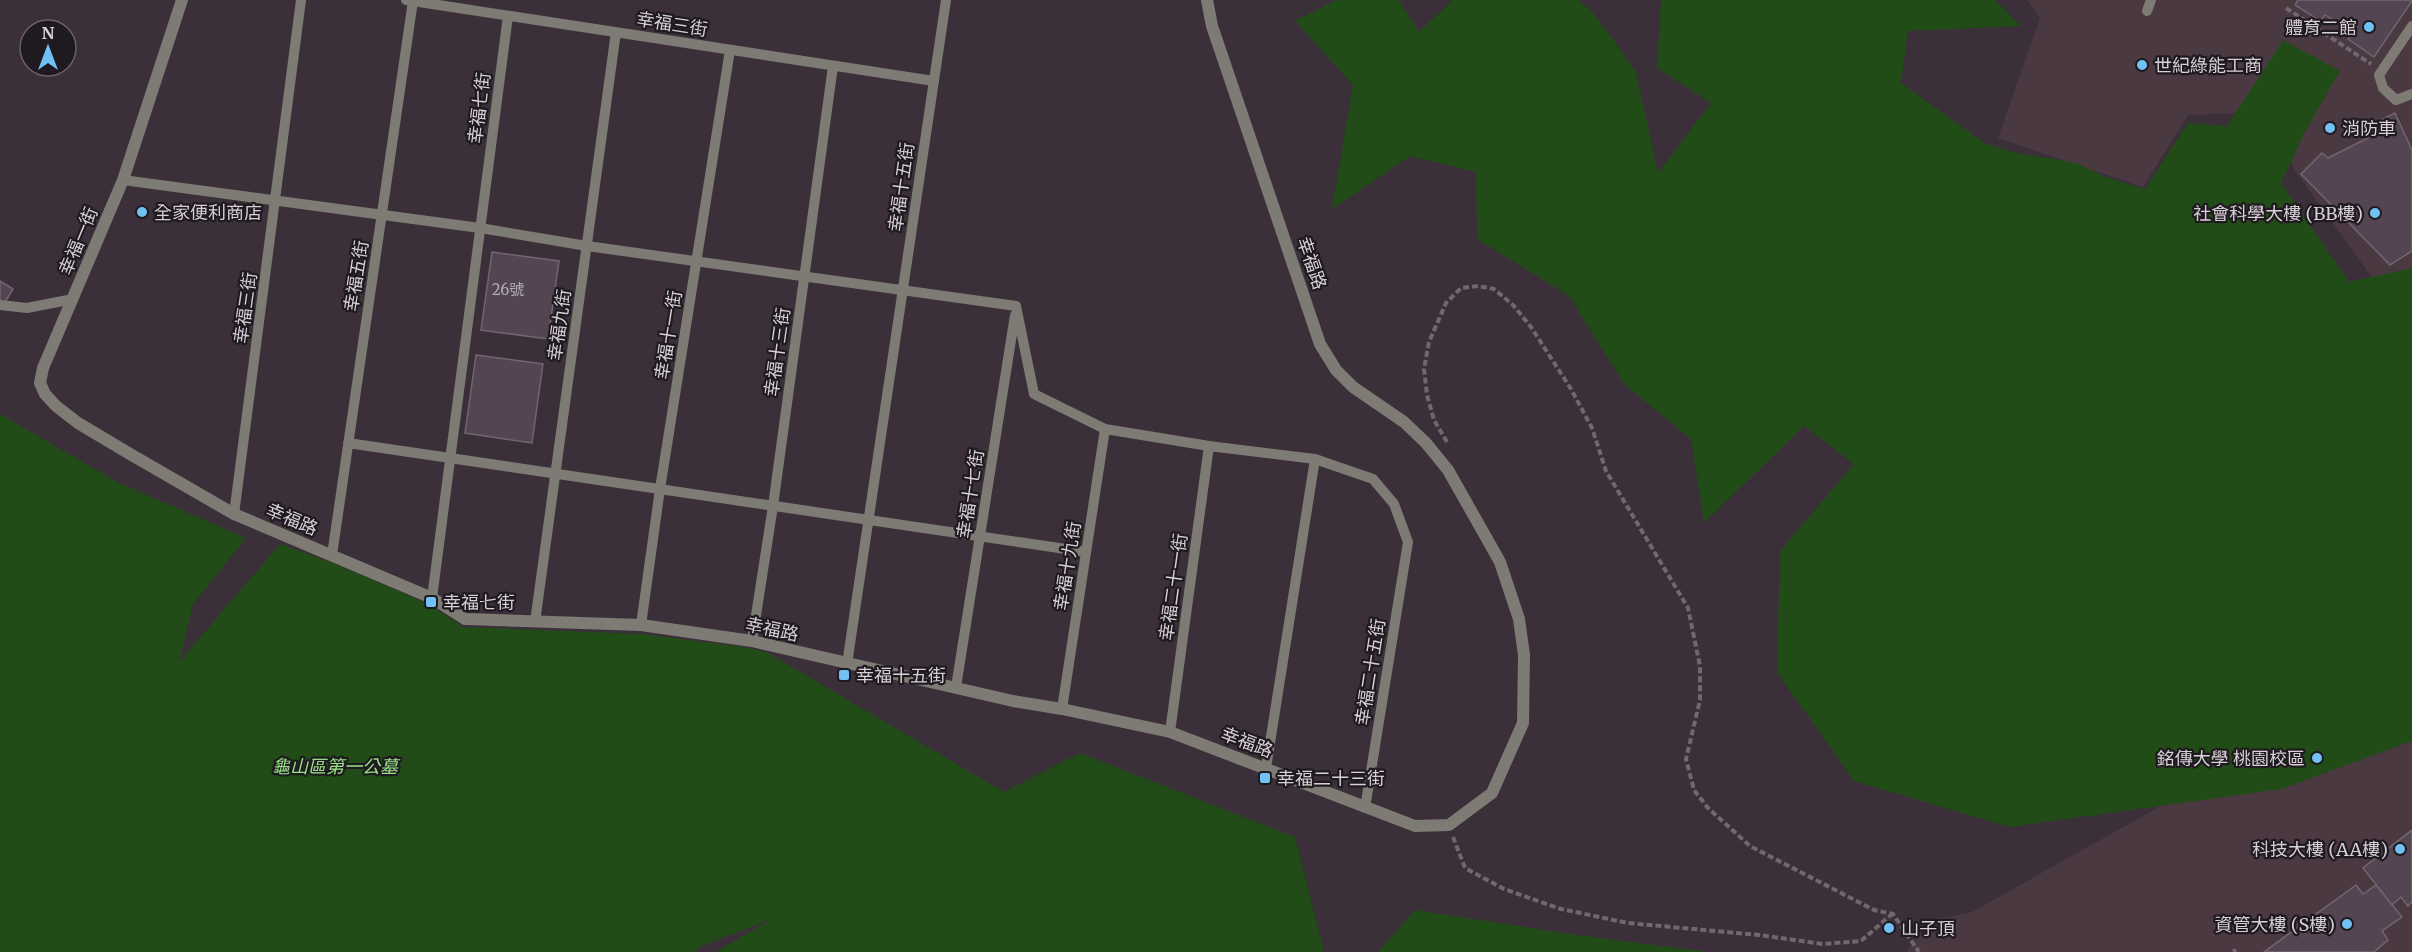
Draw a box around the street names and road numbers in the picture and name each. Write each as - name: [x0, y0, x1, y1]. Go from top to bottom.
- street label: 幸福三街: [635, 7, 709, 41]
- street label: 幸福七街: [463, 71, 495, 145]
- street label: 幸福十五街: [883, 141, 919, 233]
- street label: 幸福一街: [53, 203, 103, 279]
- street label: 幸福路: [1292, 234, 1332, 292]
- street label: 幸福五街: [339, 239, 373, 313]
- street label: 幸福三街: [229, 271, 261, 345]
- street label: 幸福九街: [543, 288, 575, 362]
- street label: 幸福十一街: [650, 289, 686, 381]
- street label: 幸福十三街: [759, 306, 795, 398]
- street label: 幸福十七街: [952, 448, 988, 540]
- street label: 幸福路: [263, 498, 321, 540]
- street label: 幸福十九街: [1049, 520, 1085, 612]
- street label: 幸福二十一街: [1154, 532, 1192, 642]
- street label: 幸福路: [743, 612, 801, 646]
- street label: 幸福二十五街: [1350, 617, 1390, 727]
- street label: 幸福路: [1218, 722, 1276, 762]

